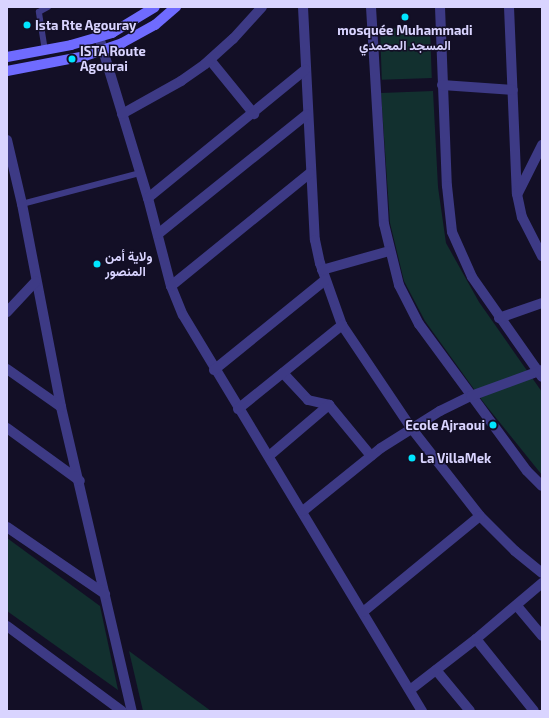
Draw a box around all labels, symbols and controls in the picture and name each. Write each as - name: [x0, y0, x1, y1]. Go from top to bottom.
- marker: mosquée Muhammadi المسجد المحمدي: [400, 12, 410, 22]
- place label: Ista Rte Agouray: [35, 17, 137, 33]
- marker: Ista Rte Agouray: [22, 20, 32, 30]
- place label: mosquée Muhammadi المسجد المحمدي: [337, 23, 473, 54]
- place label: ISTA Route Agourai: [80, 44, 146, 75]
- marker: ISTA Route Agourai: [67, 54, 77, 64]
- place label: ولاية أمن المنصور: [105, 249, 153, 280]
- marker: ولاية أمن المنصور: [92, 259, 102, 269]
- place label: Ecole Ajraoui: [405, 417, 485, 433]
- marker: Ecole Ajraoui: [488, 420, 498, 430]
- place label: La VillaMek: [420, 450, 492, 466]
- marker: La VillaMek: [407, 453, 417, 463]

